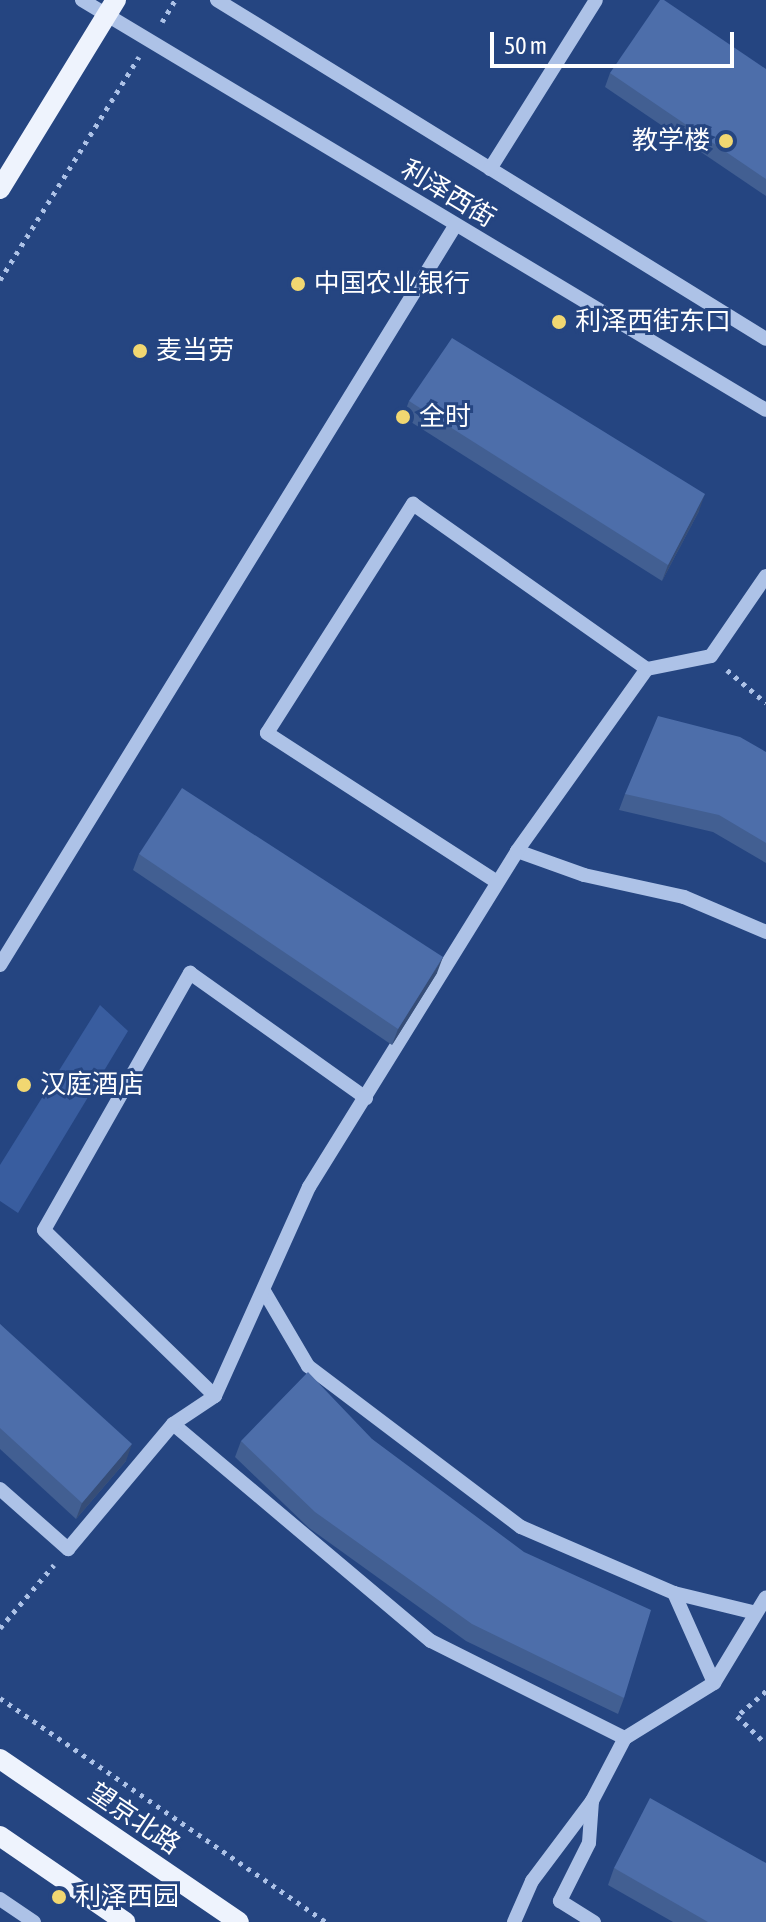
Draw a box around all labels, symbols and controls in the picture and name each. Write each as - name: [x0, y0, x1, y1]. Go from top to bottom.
- scale bar: [494, 16, 738, 66]
- text: 50 m: [504, 32, 547, 59]
- place label: 教学楼: [632, 125, 710, 157]
- marker: 教学楼: [717, 132, 735, 150]
- street label: 利泽西街: [395, 154, 501, 234]
- place label: 中国农业银行: [314, 268, 470, 300]
- marker: 中国农业银行: [289, 275, 307, 293]
- place label: 利泽西街东口: [575, 306, 731, 338]
- marker: 利泽西街东口: [550, 313, 568, 331]
- place label: 麦当劳: [156, 335, 234, 367]
- marker: 麦当劳: [131, 342, 149, 360]
- place label: 全时: [419, 401, 471, 433]
- marker: 全时: [394, 408, 412, 426]
- place label: 汉庭酒店: [40, 1069, 144, 1101]
- marker: 汉庭酒店: [15, 1076, 33, 1094]
- street label: 望京北路: [82, 1777, 186, 1861]
- place label: 利泽西园: [75, 1881, 179, 1913]
- marker: 利泽西园: [50, 1888, 68, 1906]

